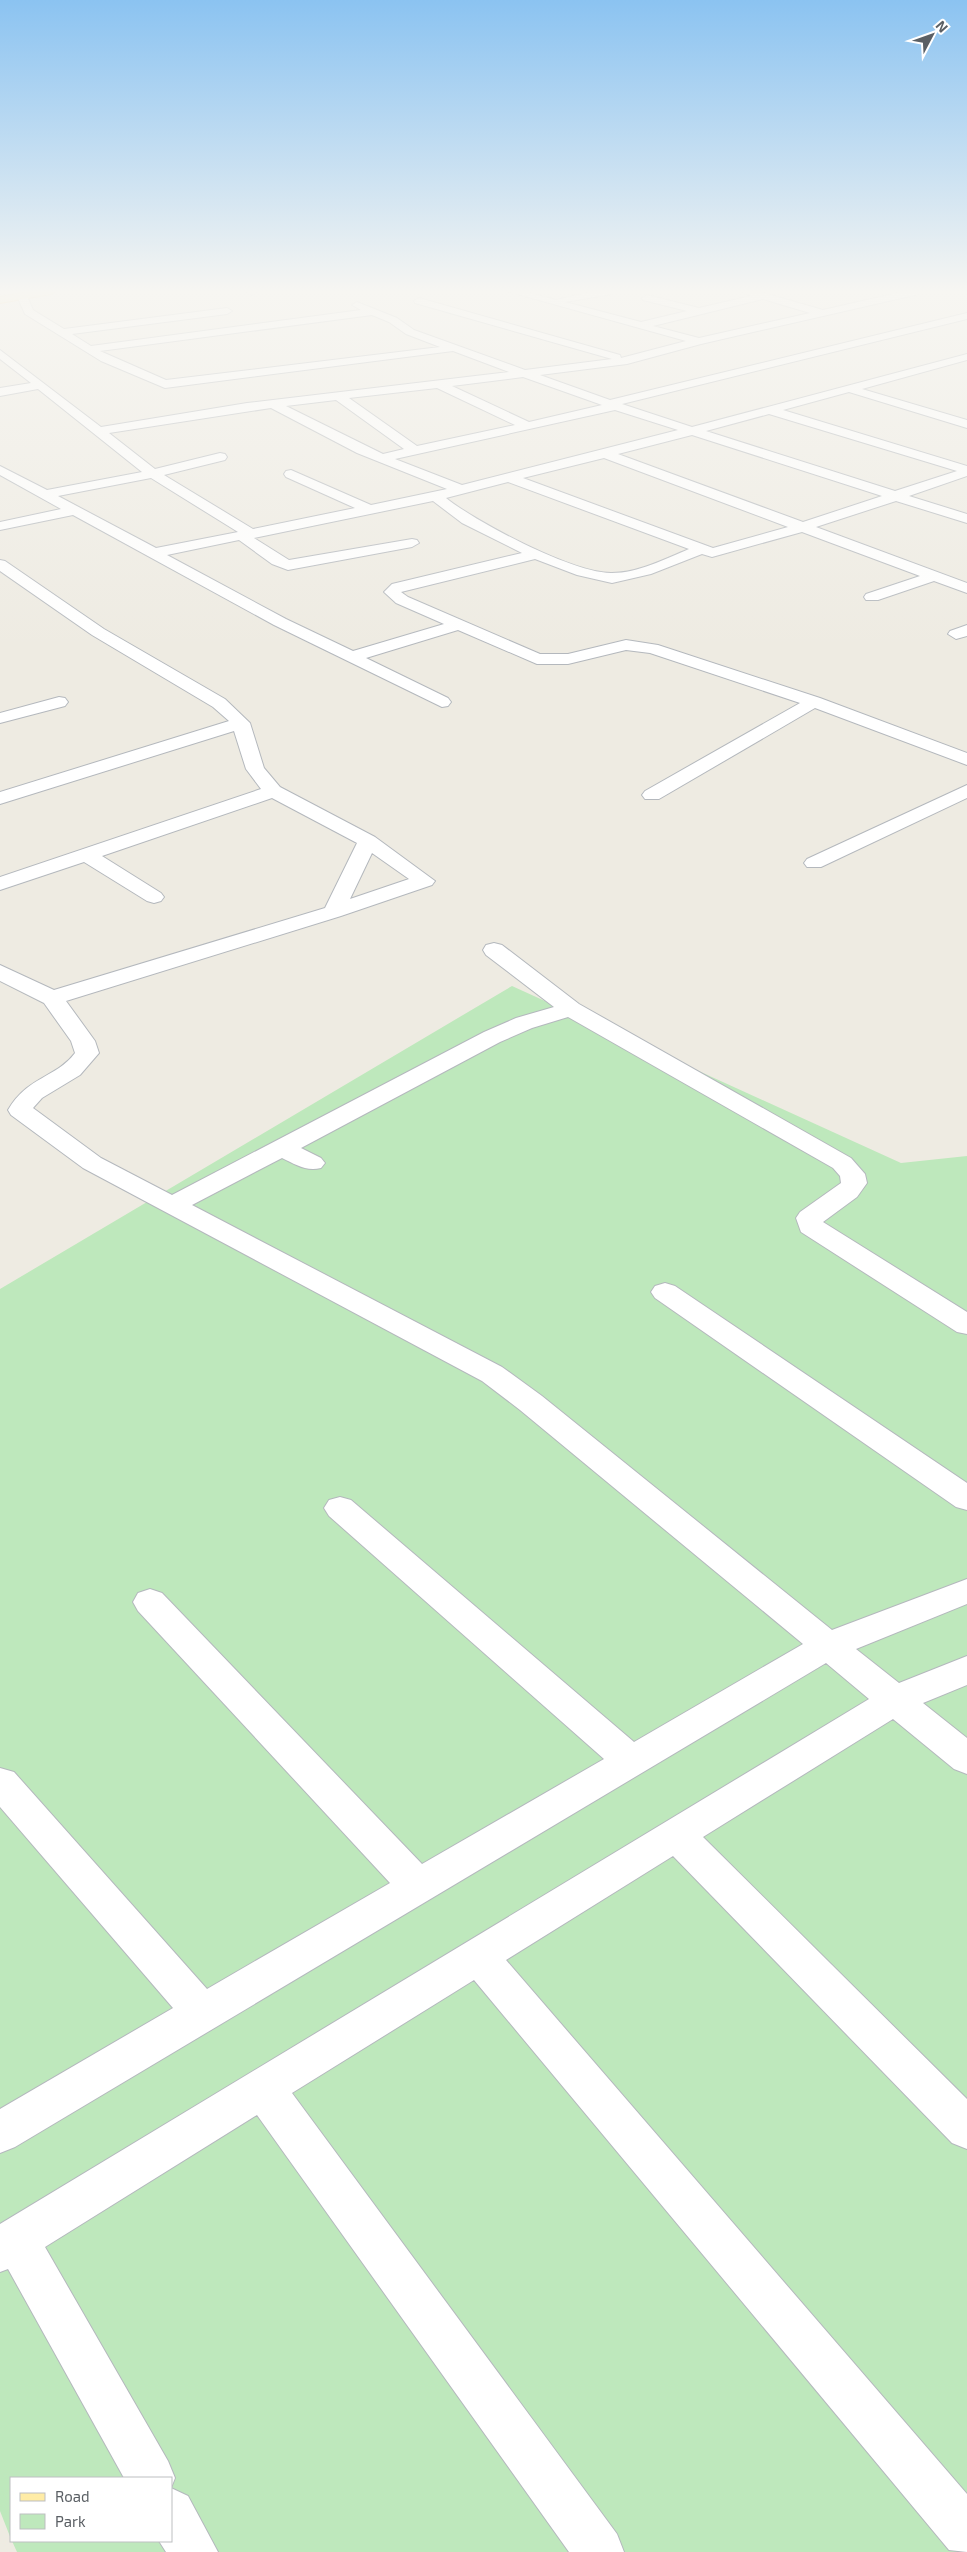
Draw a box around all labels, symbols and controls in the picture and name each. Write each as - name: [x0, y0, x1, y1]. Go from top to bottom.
- north arrow: [907, 10, 957, 60]
- text: N: [932, 17, 952, 36]
- legend: [10, 2477, 172, 2542]
- text: Road: [55, 2487, 90, 2505]
- text: Park: [55, 2512, 86, 2530]

